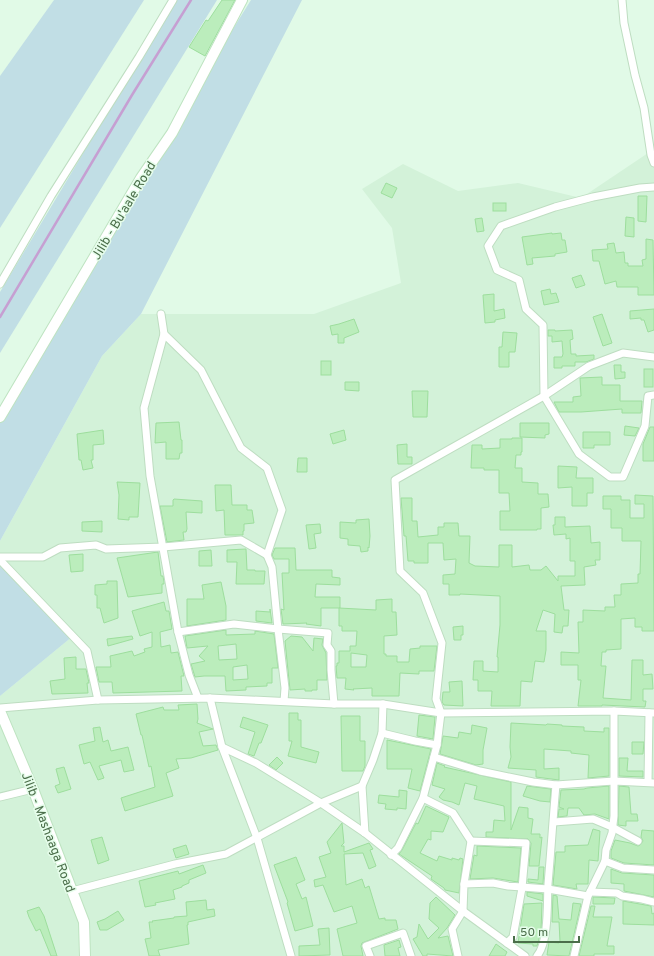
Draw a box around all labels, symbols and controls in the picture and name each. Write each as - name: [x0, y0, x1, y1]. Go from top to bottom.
- street label: Jilib - Bu'aale Road: [89, 159, 160, 263]
- street label: Jilib - Mashaaga Road: [17, 770, 77, 895]
- scale bar: [514, 918, 579, 944]
- text: 50 m: [520, 925, 548, 941]

